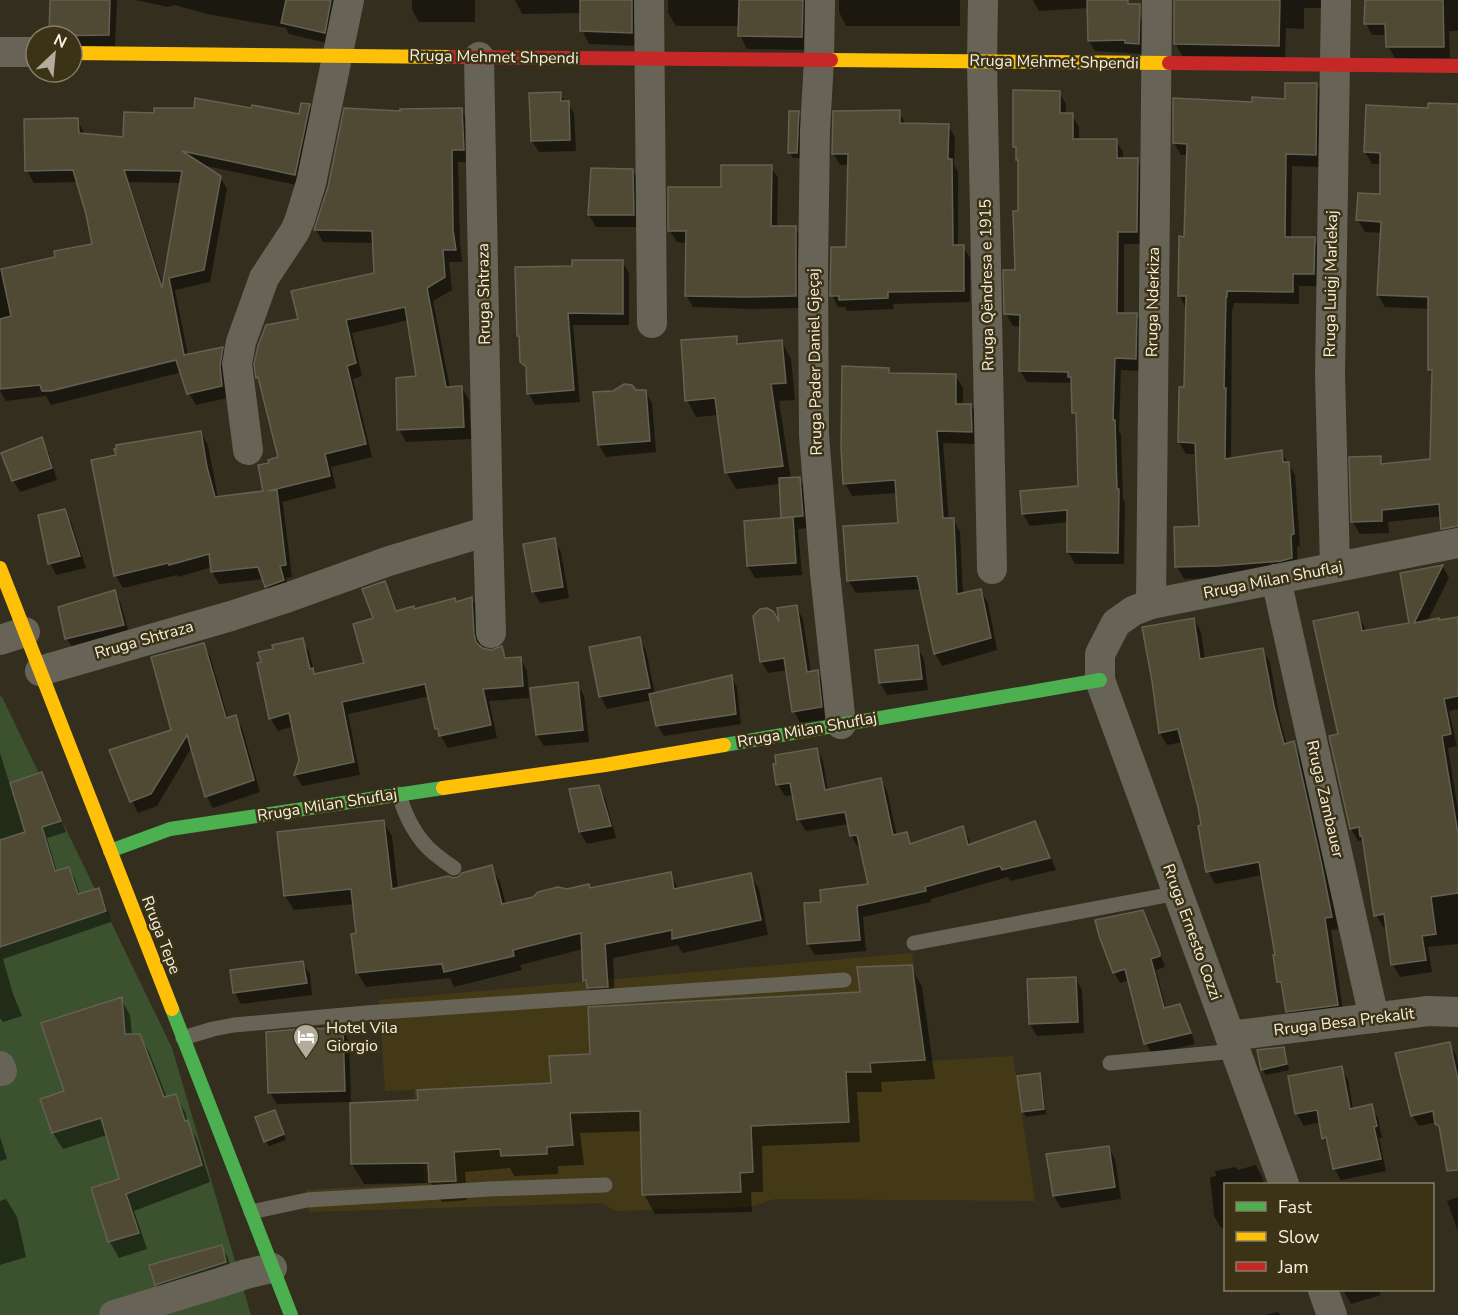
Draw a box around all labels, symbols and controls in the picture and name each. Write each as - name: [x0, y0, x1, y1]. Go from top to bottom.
- north arrow: [24, 24, 84, 84]
- text: N: [50, 29, 70, 54]
- street label: Rruga Mehmet Shpendi: [409, 45, 579, 69]
- street label: Rruga Mehmet Shpendi: [969, 50, 1139, 74]
- street label: Rruga Qëndresa e 1915: [975, 199, 999, 371]
- street label: Rruga Luigj Marlekaj: [1319, 210, 1343, 358]
- street label: Rruga Shtraza: [472, 243, 496, 345]
- street label: Rruga Nderkiza: [1141, 247, 1165, 357]
- street label: Rruga Pader Daniel Gjeçaj: [802, 268, 828, 456]
- street label: Rruga Milan Shuflaj: [1201, 556, 1345, 604]
- street label: Rruga Shtraza: [92, 615, 196, 665]
- street label: Rruga Milan Shuflaj: [735, 707, 879, 753]
- street label: Rruga Zambauer: [1301, 738, 1349, 860]
- street label: Rruga Milan Shuflaj: [255, 783, 399, 827]
- street label: Rruga Ernesto Cozzi: [1157, 861, 1227, 1003]
- street label: Rruga Tepe: [136, 893, 186, 977]
- street label: Rruga Besa Prekalit: [1272, 1002, 1416, 1042]
- place label: Hotel Vila Giorgio: [326, 1017, 398, 1057]
- hotel icon: Hotel Vila Giorgio: [291, 1022, 321, 1060]
- legend: [1224, 1183, 1434, 1291]
- text: Fast: [1278, 1195, 1313, 1219]
- text: Slow: [1278, 1225, 1319, 1249]
- text: Jam: [1277, 1255, 1309, 1279]

